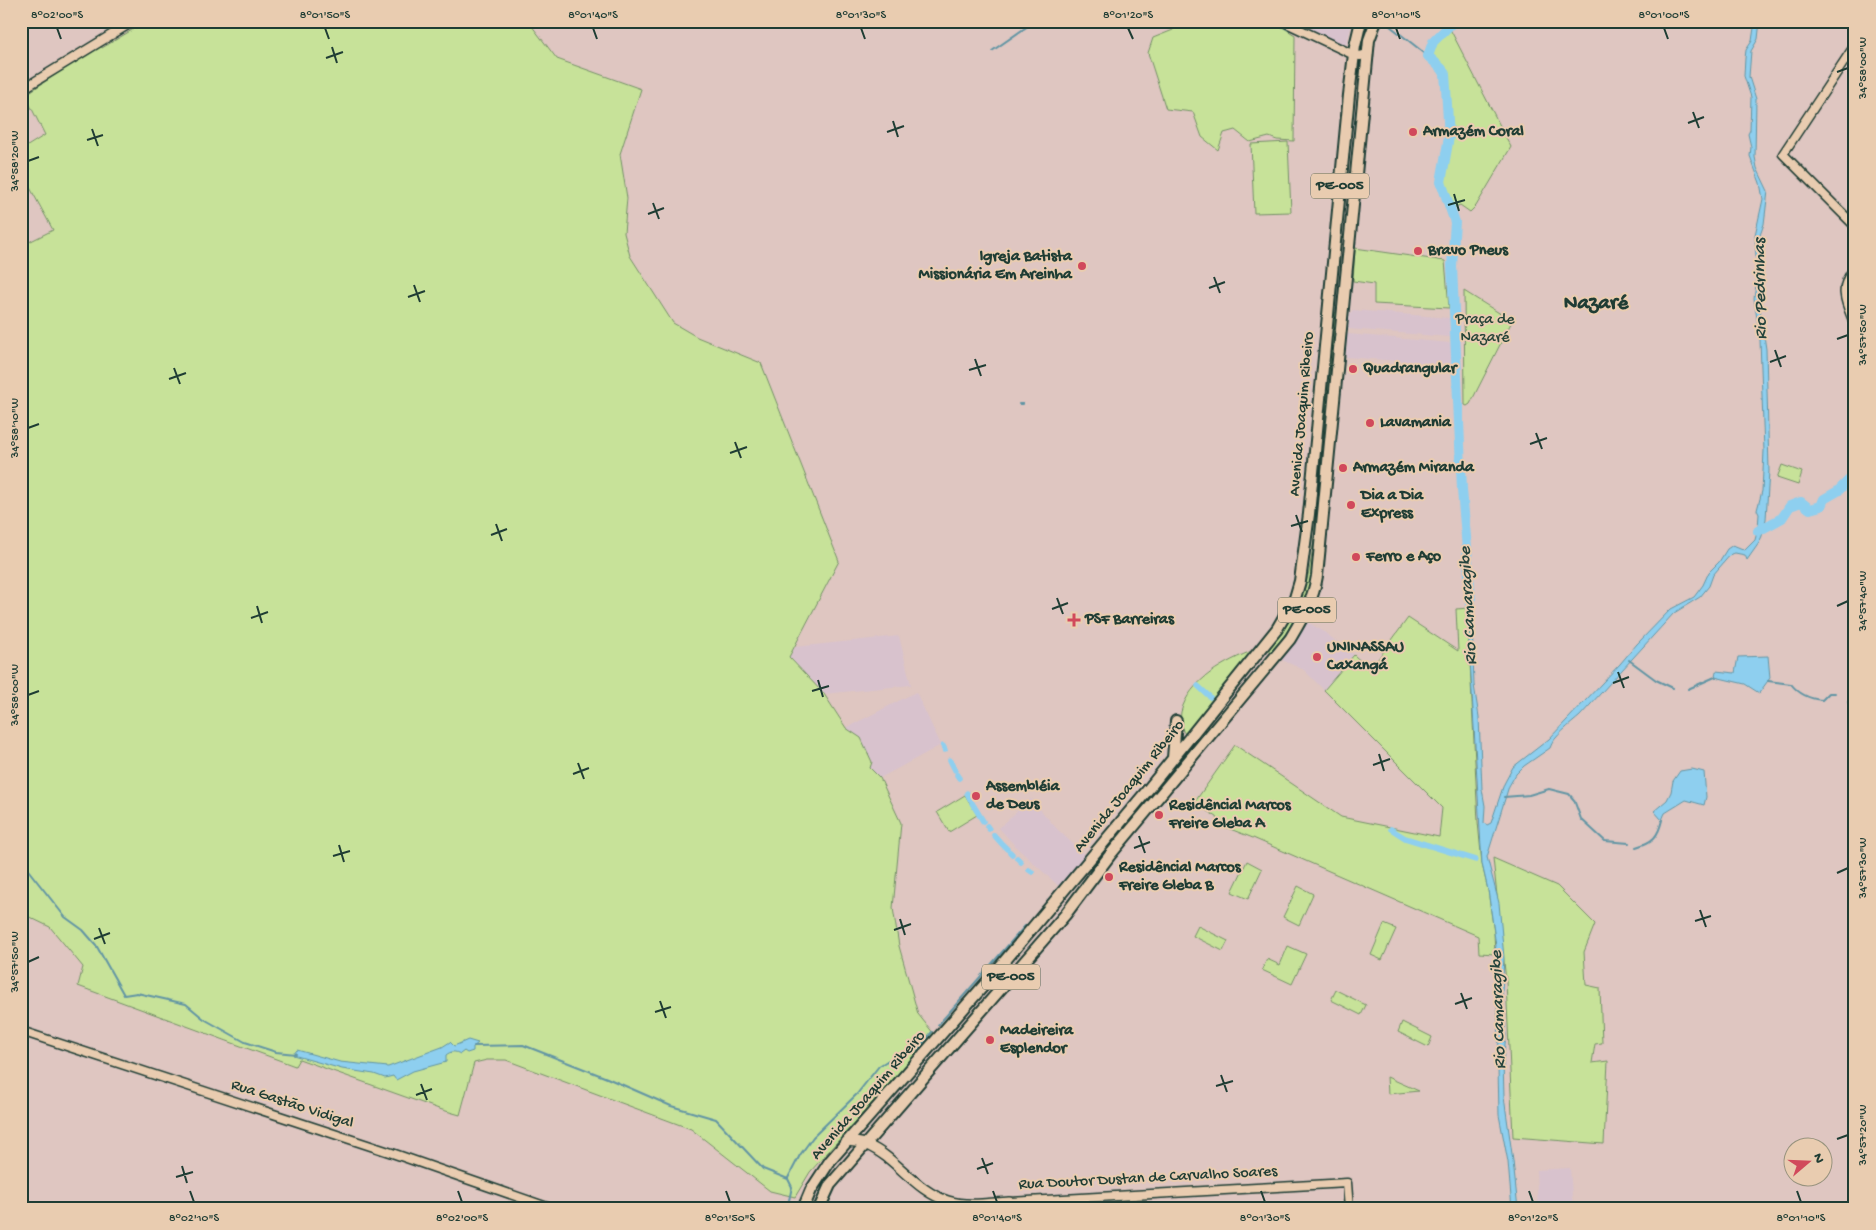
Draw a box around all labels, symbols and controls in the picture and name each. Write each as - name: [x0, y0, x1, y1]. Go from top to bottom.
- text: 8°02'00"S: [31, 9, 83, 23]
- text: 8°01'50"S: [300, 9, 351, 23]
- text: 8°01'40"S: [568, 9, 618, 23]
- text: 8°01'30"S: [836, 9, 887, 23]
- text: 8°01'20"S: [1103, 9, 1153, 23]
- text: 8°01'10"S: [1372, 9, 1421, 23]
- text: 8°01'00"S: [1639, 9, 1690, 23]
- text: 34°58'00"W: [1857, 37, 1871, 100]
- place label: Armazém Coral: [1422, 123, 1524, 142]
- marker: Armazém Coral: [1407, 126, 1419, 138]
- text: 34°58'20"W: [9, 130, 23, 193]
- road number: PE-005: [1311, 174, 1369, 198]
- water label: Rio Pedrinhas: [1750, 236, 1772, 340]
- place label: Bravo Pneus: [1427, 242, 1509, 261]
- marker: Bravo Pneus: [1412, 245, 1424, 257]
- place label: Igreja Batista Missionária Em Areinha: [919, 248, 1073, 285]
- marker: Igreja Batista Missionária Em Areinha: [1076, 260, 1088, 272]
- district label: Nazaré: [1564, 292, 1629, 317]
- text: 34°57'50"W: [1857, 304, 1871, 367]
- park label: Praça de Nazaré: [1454, 311, 1515, 348]
- street label: Avenida Joaquim Ribeiro: [1286, 331, 1320, 497]
- place label: Quadrangular: [1363, 360, 1459, 379]
- marker: Quadrangular: [1347, 363, 1359, 375]
- text: 34°58'10"W: [9, 398, 23, 459]
- place label: Lavamania: [1380, 414, 1452, 433]
- marker: Lavamania: [1364, 417, 1376, 429]
- place label: Armazém Miranda: [1352, 459, 1475, 478]
- marker: Armazém Miranda: [1337, 462, 1349, 474]
- place label: Dia a Dia Express: [1359, 487, 1424, 524]
- marker: Dia a Dia Express: [1345, 499, 1357, 511]
- water label: Rio Camaragibe: [1455, 545, 1483, 666]
- place label: Ferro e Aço: [1365, 548, 1442, 567]
- marker: Ferro e Aço: [1350, 551, 1362, 563]
- text: 34°57'40"W: [1857, 571, 1871, 632]
- road number: PE-005: [1278, 598, 1336, 622]
- place label: PSF Barreiras: [1084, 611, 1175, 630]
- marker: PSF Barreiras: [1067, 613, 1081, 627]
- place label: UNINASSAU Caxangá: [1326, 639, 1405, 676]
- marker: UNINASSAU Caxangá: [1311, 651, 1323, 663]
- text: 34°58'00"W: [9, 664, 23, 727]
- street label: Avenida Joaquim Ribeiro: [1071, 717, 1189, 857]
- place label: Assembléia de Deus: [985, 778, 1061, 815]
- marker: Assembléia de Deus: [970, 790, 982, 802]
- place label: Residêncial Marcos Freire Gleba A: [1168, 797, 1292, 834]
- marker: Residêncial Marcos Freire Gleba A: [1153, 809, 1165, 821]
- text: 34°57'30"W: [1857, 837, 1871, 900]
- place label: Residêncial Marcos Freire Gleba B: [1118, 859, 1242, 896]
- marker: Residêncial Marcos Freire Gleba B: [1103, 871, 1115, 883]
- text: 34°57'50"W: [9, 931, 23, 994]
- water label: Rio Camaragibe: [1486, 950, 1512, 1070]
- road number: PE-005: [982, 964, 1040, 990]
- place label: Madeireira Esplendor: [1000, 1022, 1074, 1059]
- street label: Avenida Joaquim Ribeiro: [808, 1027, 930, 1165]
- marker: Madeireira Esplendor: [984, 1034, 996, 1046]
- street label: Rua Gastão Vidigal: [228, 1076, 356, 1134]
- text: 34°57'20"W: [1857, 1105, 1871, 1166]
- north arrow: [1784, 1138, 1834, 1188]
- text: N: [1808, 1151, 1827, 1166]
- street label: Rua Doutor Dustan de Carvalho Soares: [1018, 1163, 1279, 1195]
- text: 8°02'10"S: [169, 1212, 219, 1226]
- text: 8°02'00"S: [436, 1212, 488, 1226]
- text: 8°01'50"S: [705, 1212, 756, 1226]
- text: 8°01'40"S: [972, 1212, 1022, 1226]
- text: 8°01'30"S: [1240, 1212, 1291, 1226]
- text: 8°01'20"S: [1508, 1212, 1558, 1226]
- text: 8°01'10"S: [1777, 1212, 1826, 1226]

